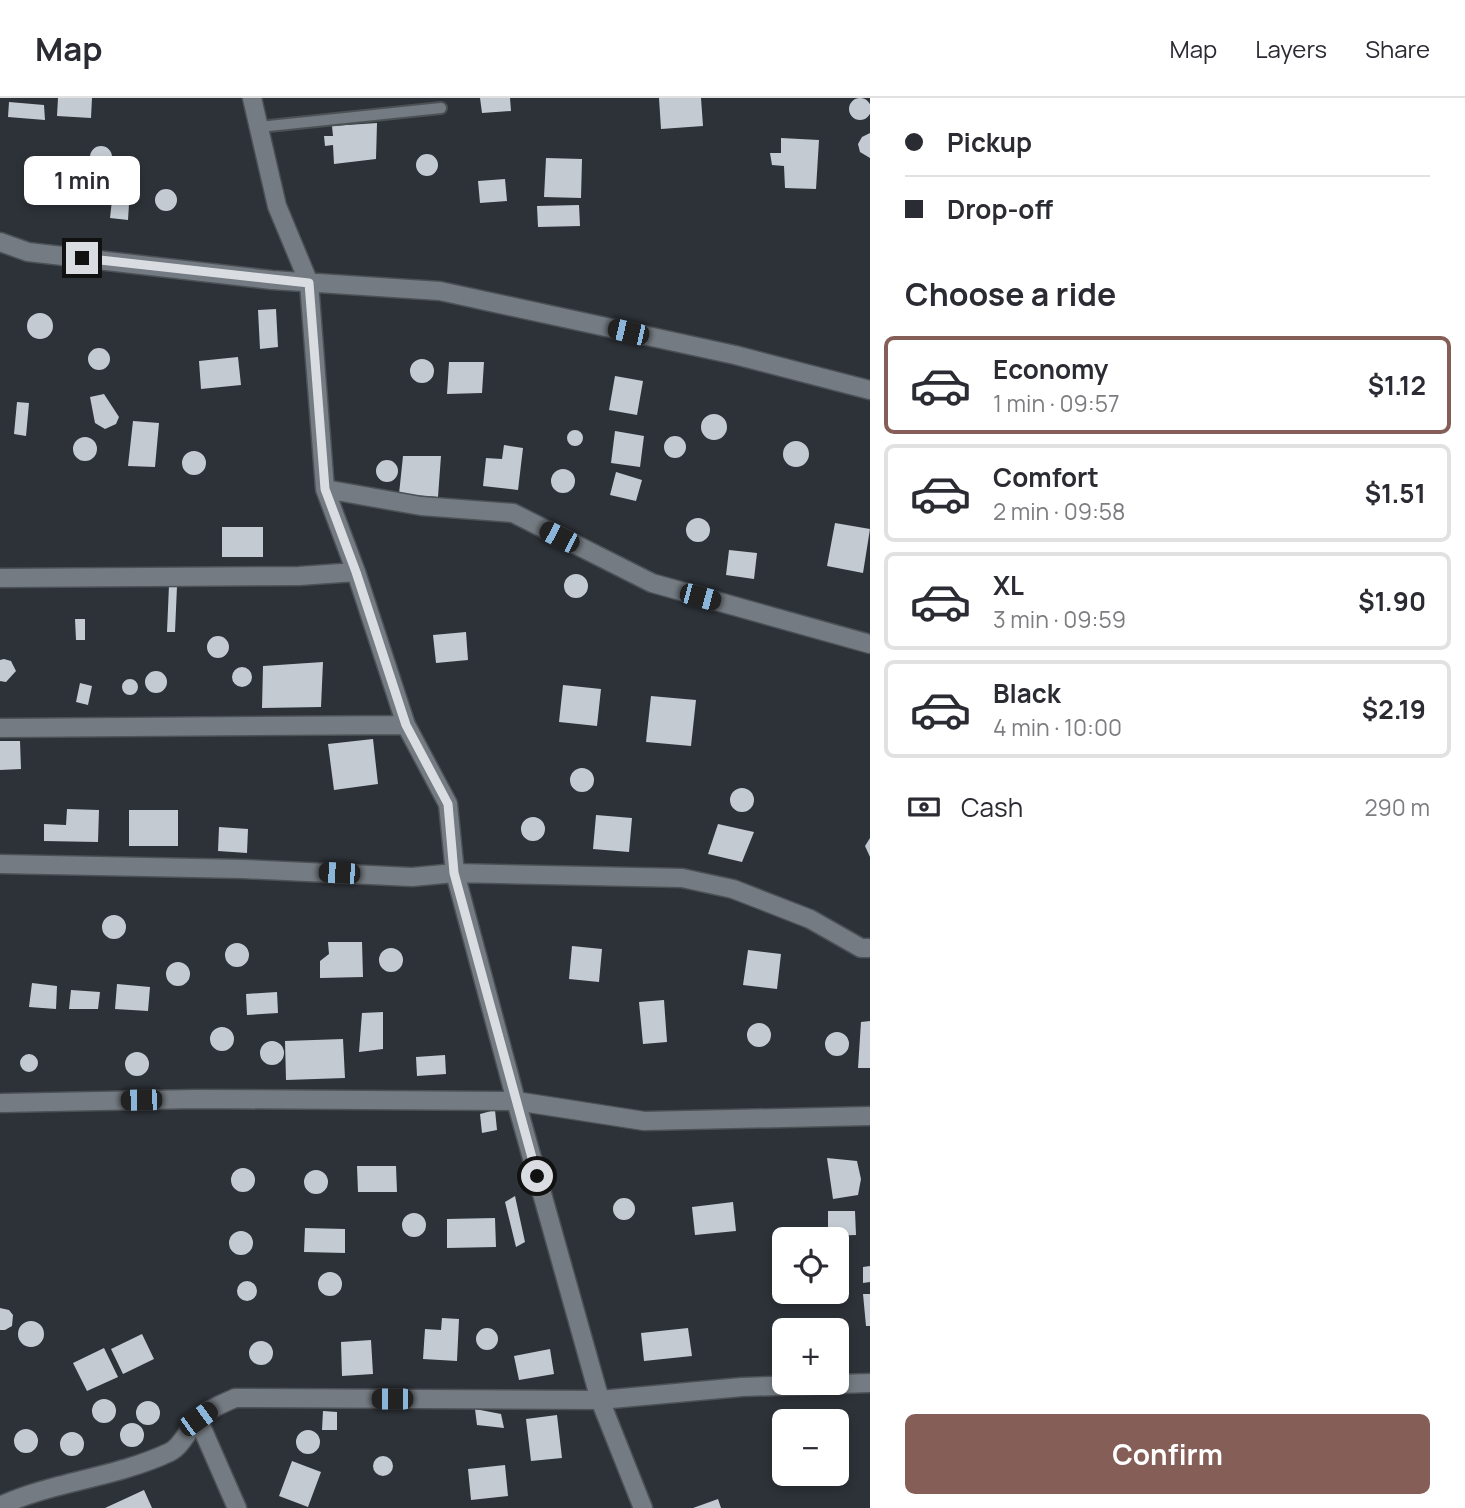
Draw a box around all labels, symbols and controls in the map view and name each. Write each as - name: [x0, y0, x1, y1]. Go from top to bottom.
- text: Map: [35, 26, 103, 71]
- text: Map: [1170, 32, 1217, 65]
- text: Layers: [1255, 32, 1327, 65]
- text: Share: [1365, 32, 1430, 65]
- text: Pickup: [947, 124, 1032, 160]
- callout: 1 min: [24, 156, 140, 206]
- text: 1 min: [54, 164, 110, 196]
- text: Drop-off: [947, 191, 1053, 227]
- route end: [66, 242, 98, 274]
- text: Choose a ride: [905, 272, 1116, 316]
- car: [606, 317, 651, 347]
- text: Economy: [993, 351, 1108, 387]
- icon: car: [909, 354, 972, 417]
- text: $1.12: [1368, 367, 1426, 403]
- text: 1 min · 09:57: [993, 387, 1120, 419]
- text: Comfort: [993, 459, 1099, 495]
- icon: car: [909, 462, 972, 525]
- text: $1.51: [1365, 475, 1426, 511]
- text: 2 min · 09:58: [993, 495, 1125, 527]
- car: [536, 518, 583, 556]
- text: XL: [993, 567, 1024, 603]
- icon: car: [909, 570, 972, 633]
- car: [677, 581, 724, 613]
- text: $1.90: [1358, 583, 1426, 619]
- text: 3 min · 09:59: [993, 603, 1126, 635]
- text: Black: [993, 675, 1061, 711]
- icon: car: [909, 678, 972, 741]
- text: $2.19: [1362, 691, 1426, 727]
- text: 4 min · 10:00: [993, 711, 1122, 743]
- icon: cash: [905, 788, 943, 826]
- text: Cash: [961, 789, 1023, 825]
- text: 290 m: [1364, 791, 1430, 823]
- car: [318, 861, 361, 885]
- car: [120, 1089, 163, 1111]
- route start: [521, 1160, 553, 1192]
- map controls: [772, 1227, 849, 1486]
- button: locate: [772, 1227, 849, 1304]
- button: +: [772, 1318, 849, 1395]
- car: [372, 1389, 414, 1410]
- car: [175, 1398, 222, 1440]
- button: −: [772, 1409, 849, 1486]
- button: Confirm: [905, 1414, 1430, 1494]

